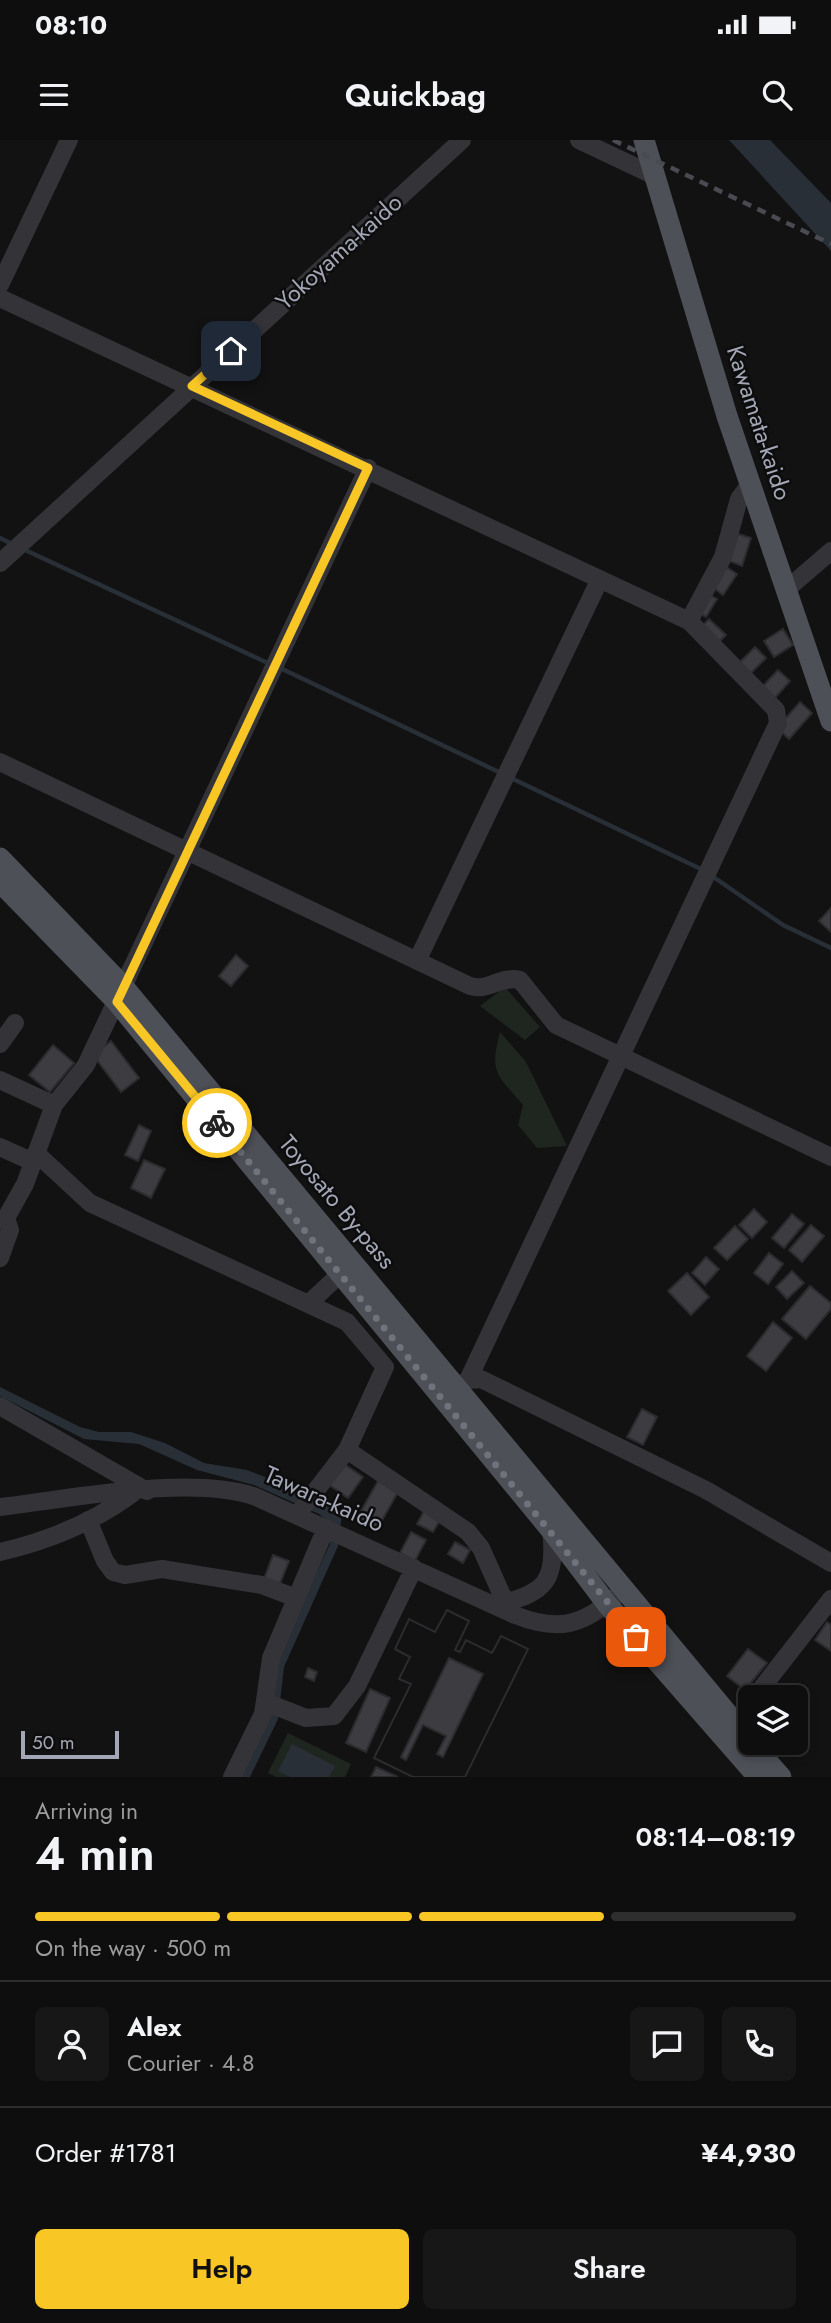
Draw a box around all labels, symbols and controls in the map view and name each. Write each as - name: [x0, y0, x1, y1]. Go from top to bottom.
- text: 08:10: [35, 6, 107, 44]
- text: Quickbag: [345, 72, 486, 118]
- icon: menu: [35, 76, 73, 114]
- icon: search: [758, 76, 796, 114]
- street label: Yokoyama-kaido: [268, 185, 410, 318]
- pin: [201, 321, 261, 381]
- icon: home: [212, 332, 250, 370]
- street label: Kawamata-kaido: [718, 341, 801, 505]
- courier: [182, 1088, 252, 1158]
- icon: bike: [198, 1104, 236, 1142]
- street label: Toyosato By-pass: [271, 1127, 404, 1276]
- street label: Tawara-kaido: [259, 1457, 390, 1541]
- pin: [606, 1607, 666, 1667]
- icon: bag: [617, 1618, 655, 1656]
- map controls: [738, 1685, 808, 1755]
- button: layers: [738, 1685, 808, 1755]
- scale bar: [21, 1728, 119, 1760]
- text: 50 m: [32, 1729, 75, 1756]
- text: Arriving in: [35, 1794, 138, 1828]
- text: 08:14–08:19: [635, 1818, 796, 1856]
- text: 4 min: [35, 1821, 155, 1887]
- text: On the way · 500 m: [35, 1931, 231, 1965]
- button: person: [35, 2007, 109, 2081]
- button: chat: [630, 2007, 704, 2081]
- button: phone: [722, 2007, 796, 2081]
- text: Alex: [127, 2008, 181, 2046]
- text: Courier · 4.8: [127, 2046, 255, 2080]
- text: Order #1781: [35, 2134, 176, 2172]
- text: ¥4,930: [701, 2134, 796, 2172]
- button: Help: [35, 2229, 409, 2309]
- button: Share: [423, 2229, 796, 2309]

